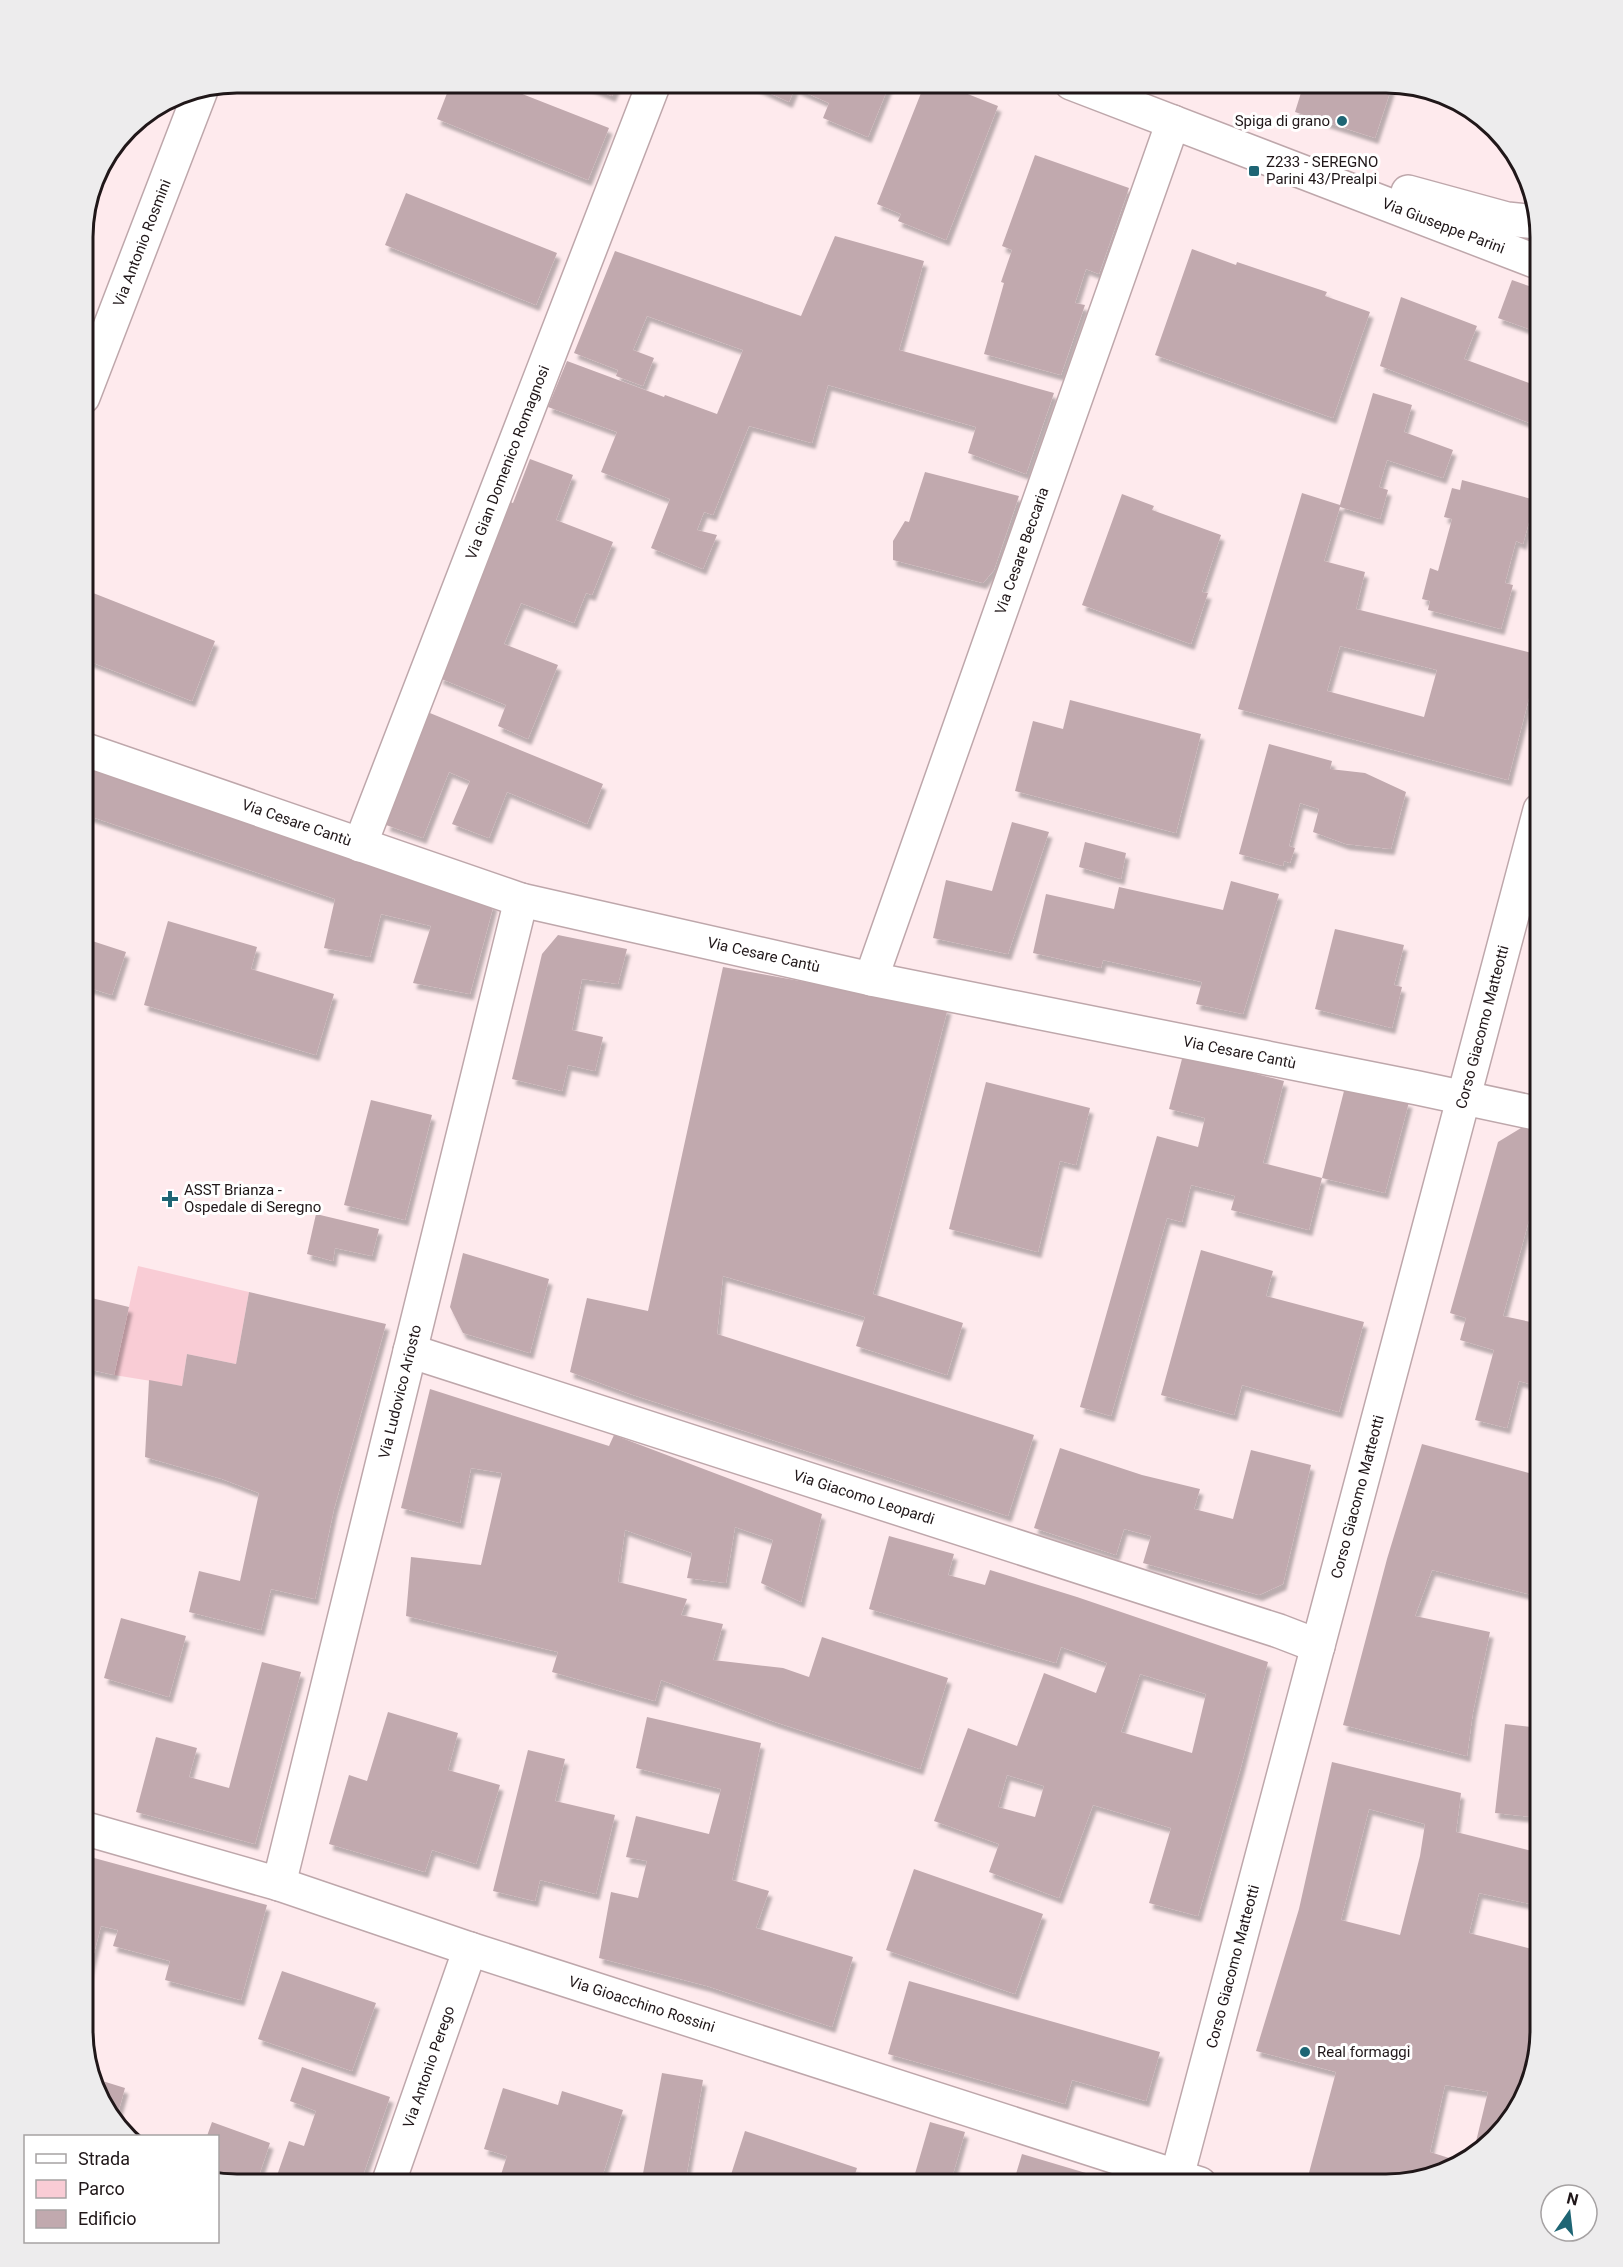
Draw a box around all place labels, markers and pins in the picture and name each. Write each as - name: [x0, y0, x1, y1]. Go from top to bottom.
- place label: Spiga di grano: [1235, 112, 1330, 130]
- marker: Spiga di grano: [1335, 114, 1349, 128]
- place label: Z233 - SEREGNO Parini 43/Prealpi: [1266, 153, 1378, 188]
- marker: Z233 - SEREGNO Parini 43/Prealpi: [1247, 164, 1261, 178]
- place label: ASST Brianza - Ospedale di Seregno: [184, 1181, 321, 1216]
- marker: ASST Brianza - Ospedale di Seregno: [161, 1190, 179, 1208]
- place label: Real formaggi: [1317, 2043, 1410, 2061]
- marker: Real formaggi: [1298, 2045, 1312, 2059]

